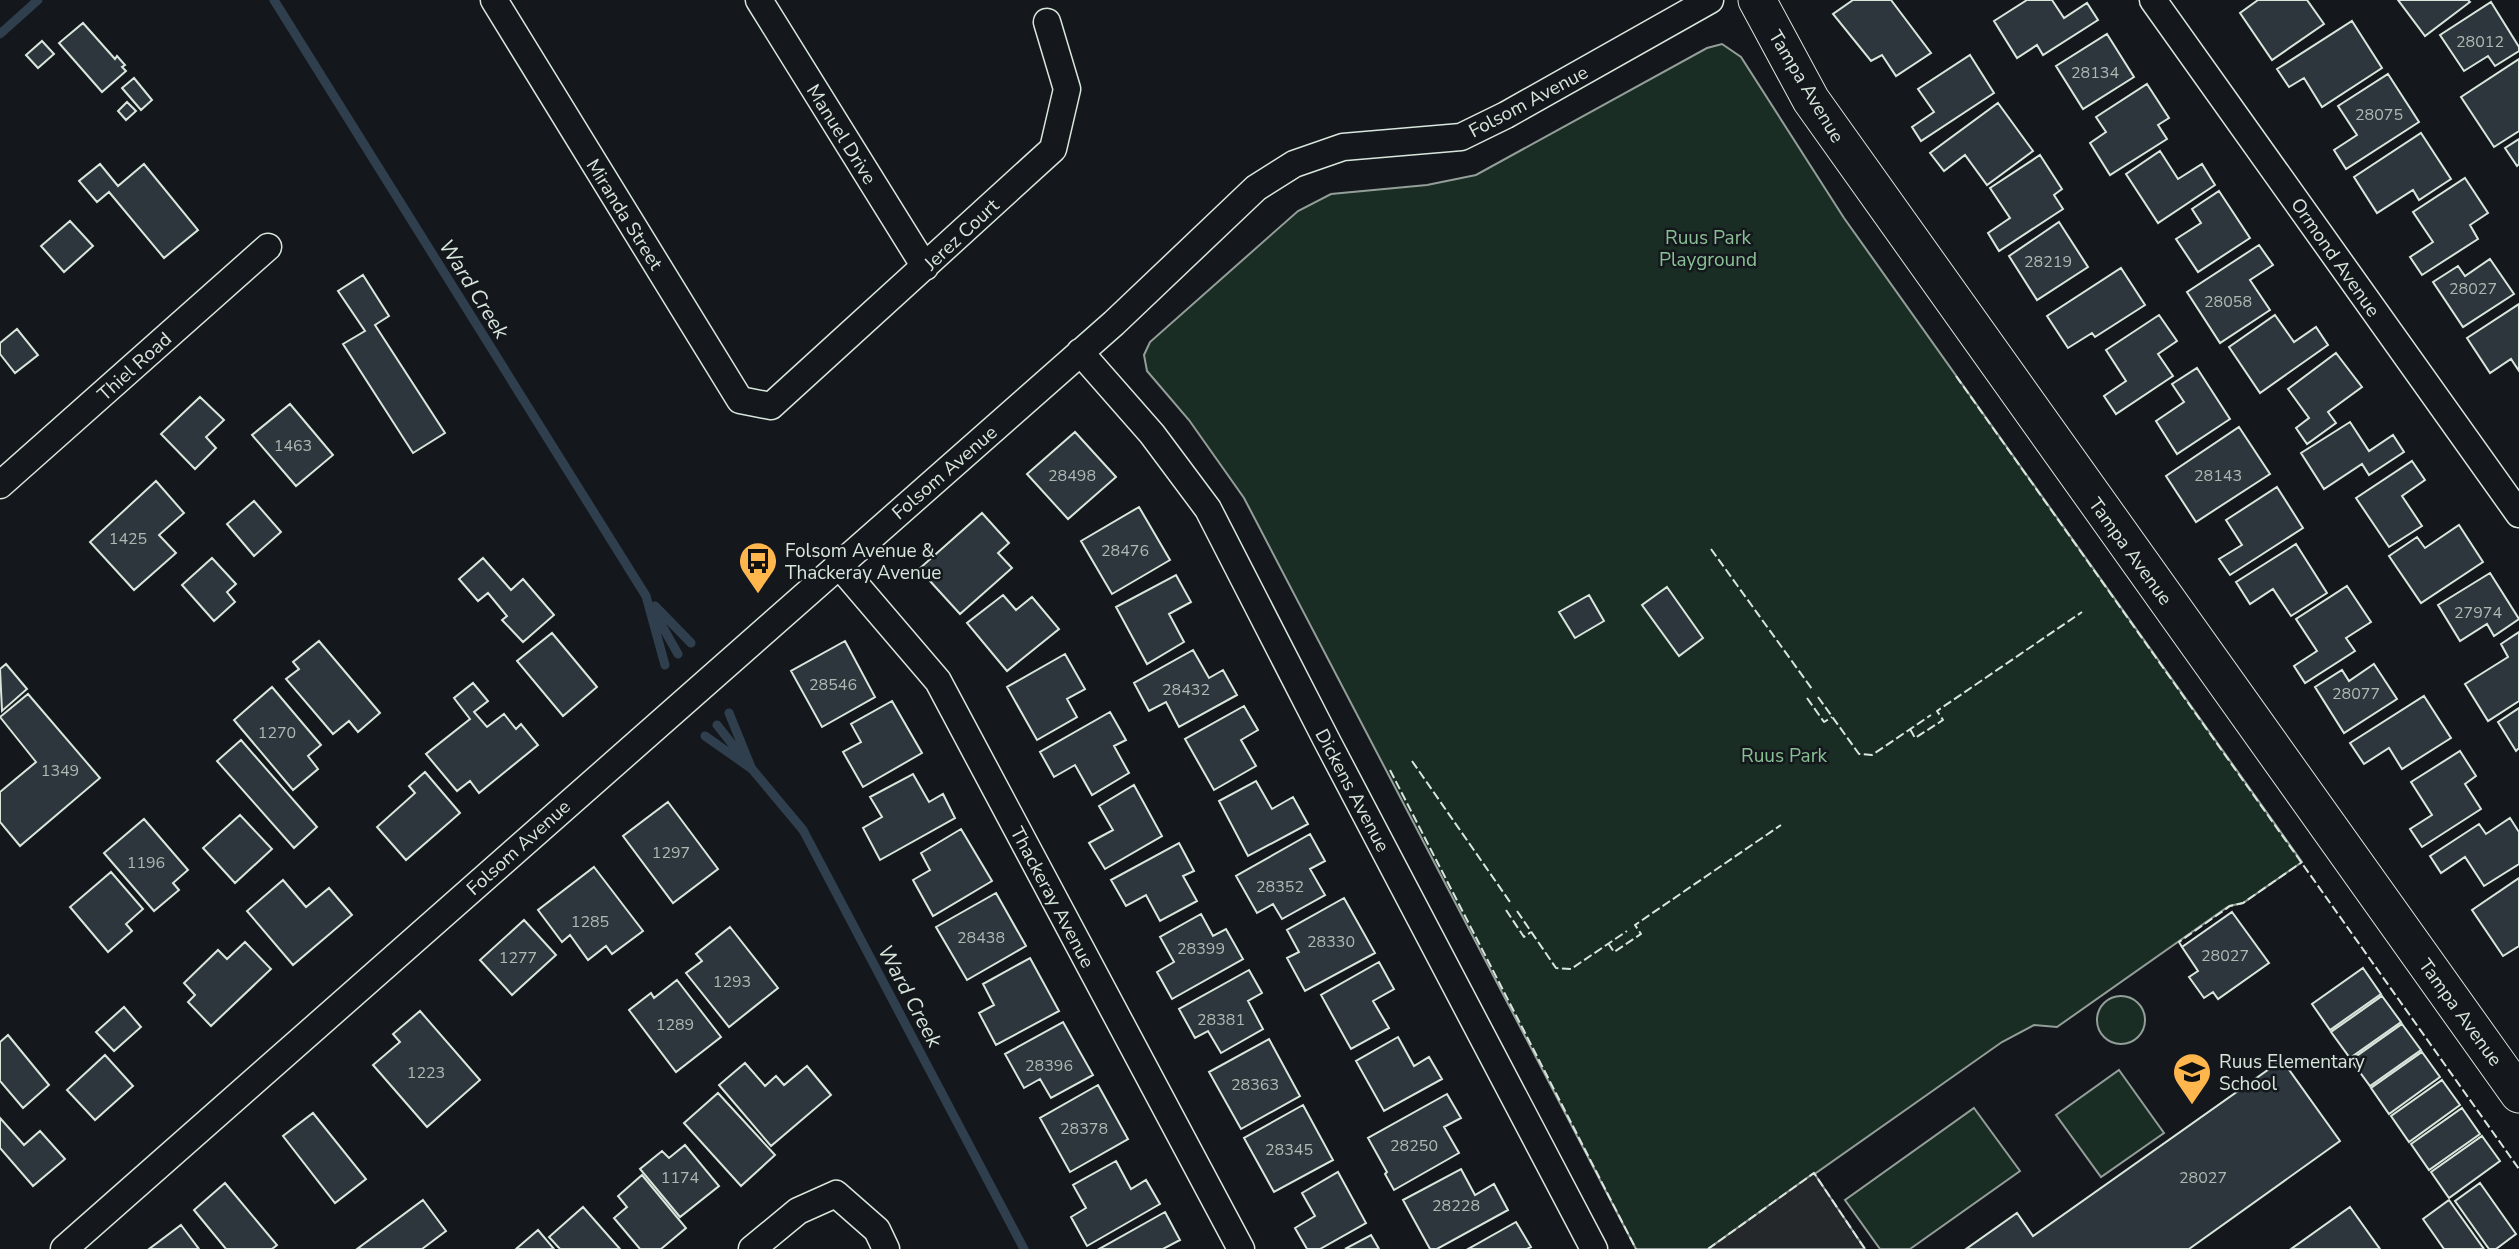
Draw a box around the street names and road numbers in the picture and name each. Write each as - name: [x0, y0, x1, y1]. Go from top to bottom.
- street label: Tampa Avenue: [1762, 25, 1850, 148]
- street label: Folsom Avenue: [1464, 60, 1593, 144]
- street label: Manuel Drive: [800, 80, 882, 190]
- street label: Miranda Street: [580, 154, 669, 275]
- street label: Jerez Court: [918, 193, 1005, 277]
- street label: Ormond Avenue: [2284, 193, 2386, 322]
- street label: Thiel Road: [92, 326, 177, 407]
- street label: Folsom Avenue: [886, 420, 1003, 526]
- street label: Tampa Avenue: [2082, 493, 2178, 611]
- street label: Dickens Avenue: [1309, 724, 1396, 857]
- street label: Folsom Avenue: [461, 794, 576, 901]
- street label: Thackeray Avenue: [1004, 822, 1100, 973]
- street label: Tampa Avenue: [2412, 954, 2508, 1072]

